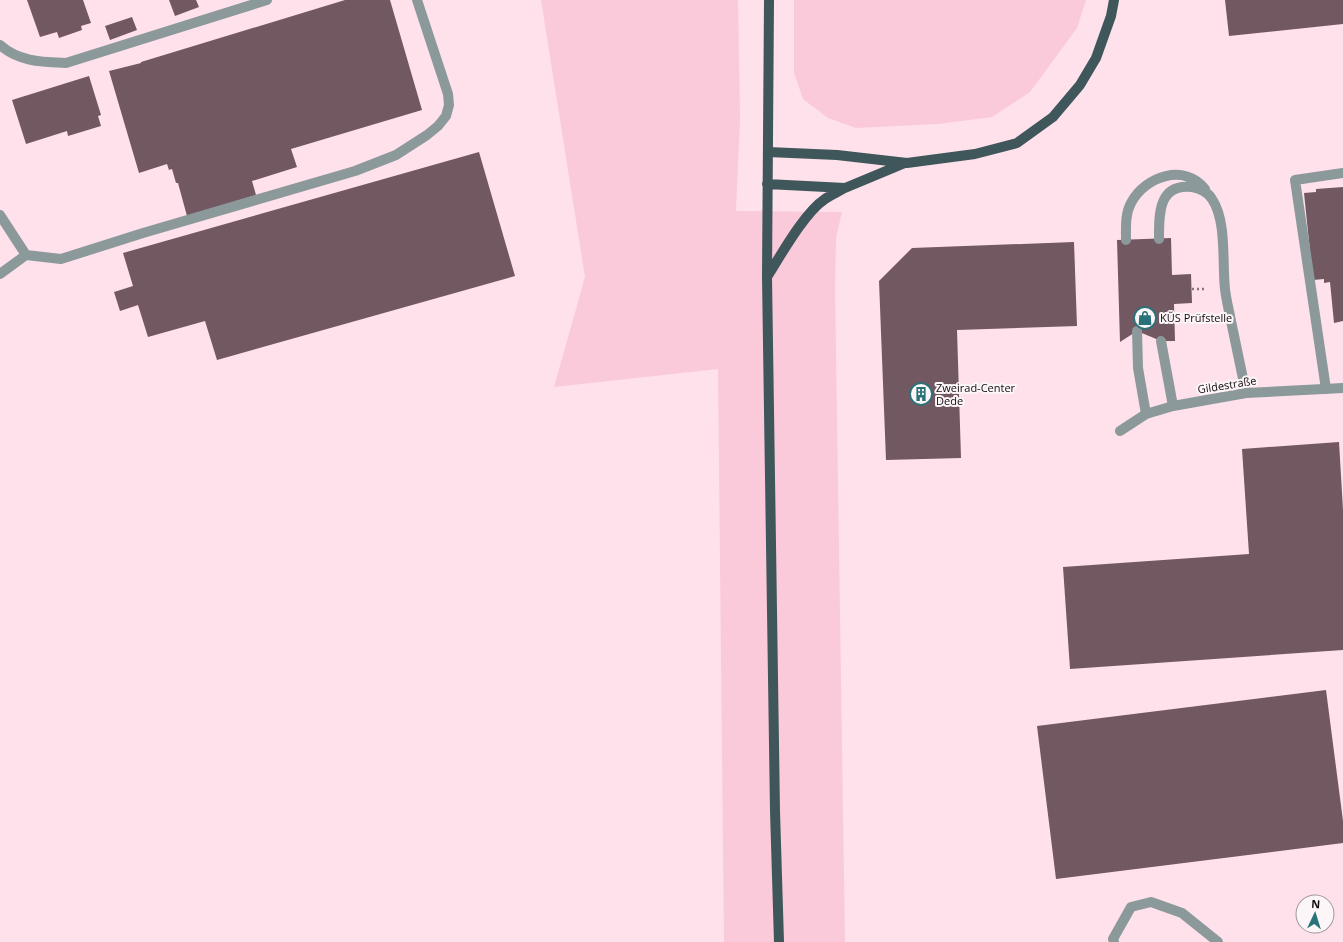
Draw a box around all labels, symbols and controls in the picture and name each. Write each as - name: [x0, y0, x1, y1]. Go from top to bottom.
- shop icon: KÜS Prüfstelle: [1132, 305, 1158, 331]
- place label: KÜS Prüfstelle: [1160, 310, 1232, 325]
- street label: Gildestraße: [1196, 372, 1257, 397]
- place label: Zweirad-Center Dede: [936, 380, 1016, 408]
- building icon: Zweirad-Center Dede: [908, 381, 934, 407]
- north arrow: [1295, 894, 1335, 934]
- text: N: [1311, 896, 1321, 911]

